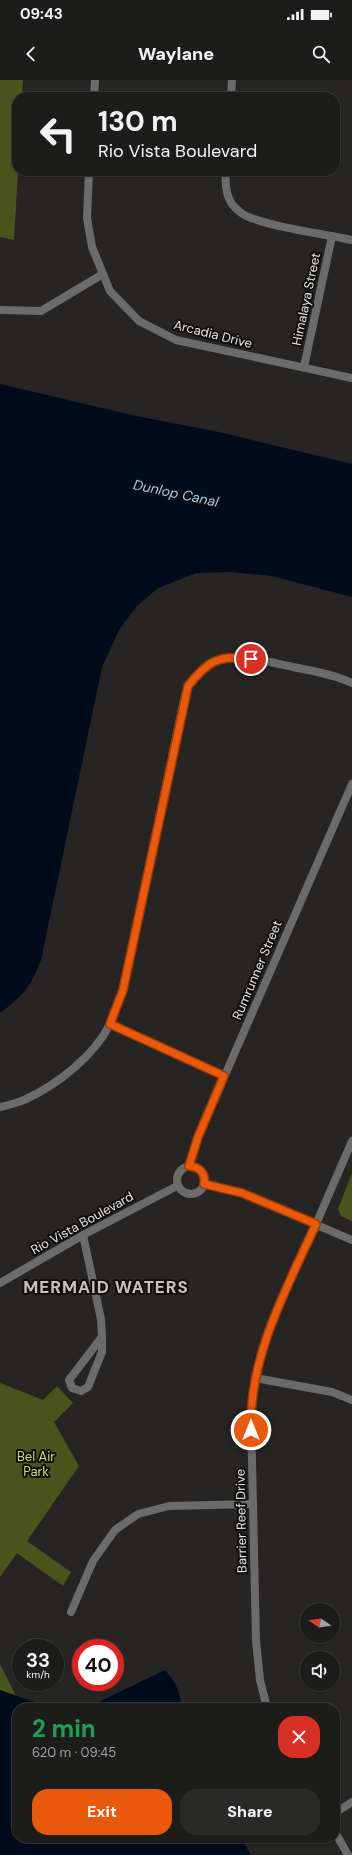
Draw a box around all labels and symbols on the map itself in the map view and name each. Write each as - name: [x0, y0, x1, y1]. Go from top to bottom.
- street label: Himalaya Street: [288, 251, 324, 347]
- street label: Arcadia Drive: [172, 316, 254, 352]
- water label: Dunlop Canal: [132, 475, 221, 511]
- pin: [234, 642, 268, 676]
- street label: Rumrunner Street: [228, 918, 286, 1022]
- street label: Rio Vista Boulevard: [28, 1188, 136, 1258]
- district label: MERMAID WATERS: [23, 1276, 189, 1298]
- position arrow: [230, 1409, 272, 1451]
- park label: Bel Air Park: [17, 1448, 55, 1480]
- street label: Barrier Reef Drive: [232, 1469, 250, 1573]
- north arrow: [300, 1603, 340, 1643]
- speed limit sign: 40: [72, 1639, 124, 1691]

